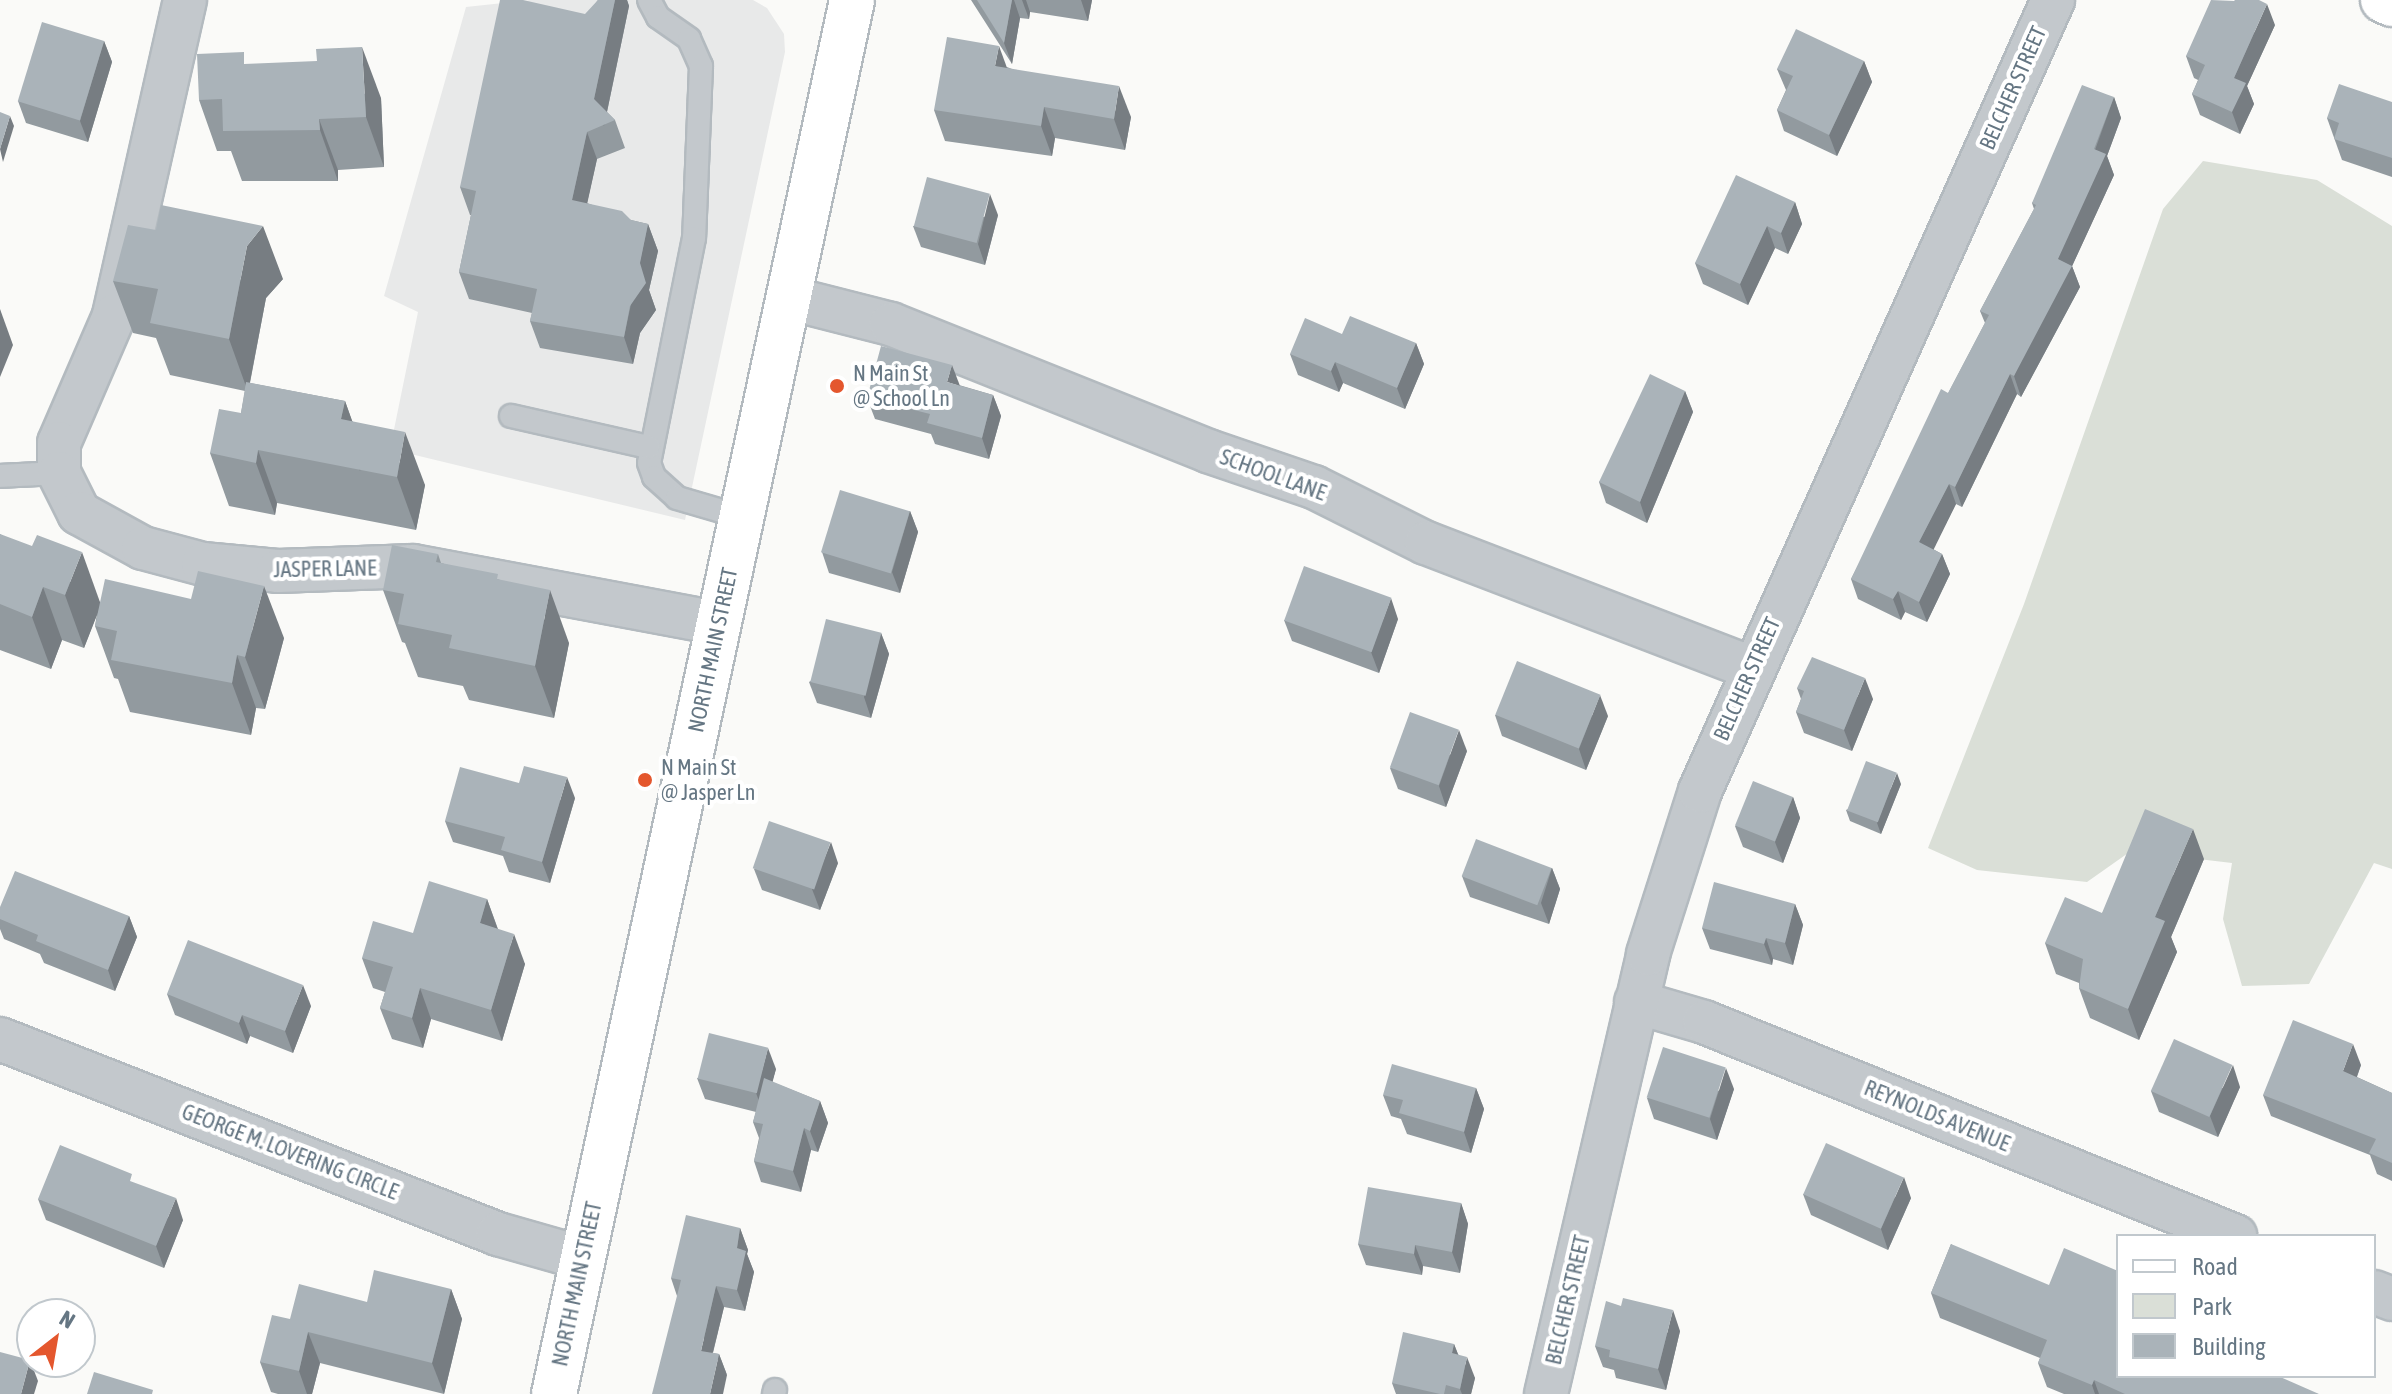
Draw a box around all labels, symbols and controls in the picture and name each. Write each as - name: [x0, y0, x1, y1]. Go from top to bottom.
- street label: BELCHER STREET: [1974, 22, 2052, 154]
- place label: N Main St @ School Ln: [853, 360, 950, 412]
- marker: N Main St @ School Ln: [828, 377, 846, 395]
- street label: SCHOOL LANE: [1216, 444, 1330, 506]
- street label: JASPER LANE: [273, 555, 377, 583]
- street label: NORTH MAIN STREET: [683, 565, 743, 735]
- street label: BELCHER STREET: [1708, 613, 1786, 745]
- place label: N Main St @ Jasper Ln: [661, 754, 755, 806]
- marker: N Main St @ Jasper Ln: [636, 771, 654, 789]
- street label: REYNOLDS AVENUE: [1860, 1075, 2014, 1157]
- street label: GEORGE M. LOVERING CIRCLE: [178, 1099, 402, 1205]
- street label: NORTH MAIN STREET: [547, 1199, 607, 1369]
- street label: BELCHER STREET: [1540, 1233, 1596, 1367]
- legend: [2116, 1234, 2376, 1378]
- text: Road: [2192, 1253, 2238, 1280]
- text: Park: [2192, 1293, 2232, 1320]
- north arrow: [16, 1298, 96, 1378]
- text: N: [55, 1305, 80, 1334]
- text: Building: [2192, 1333, 2265, 1360]

